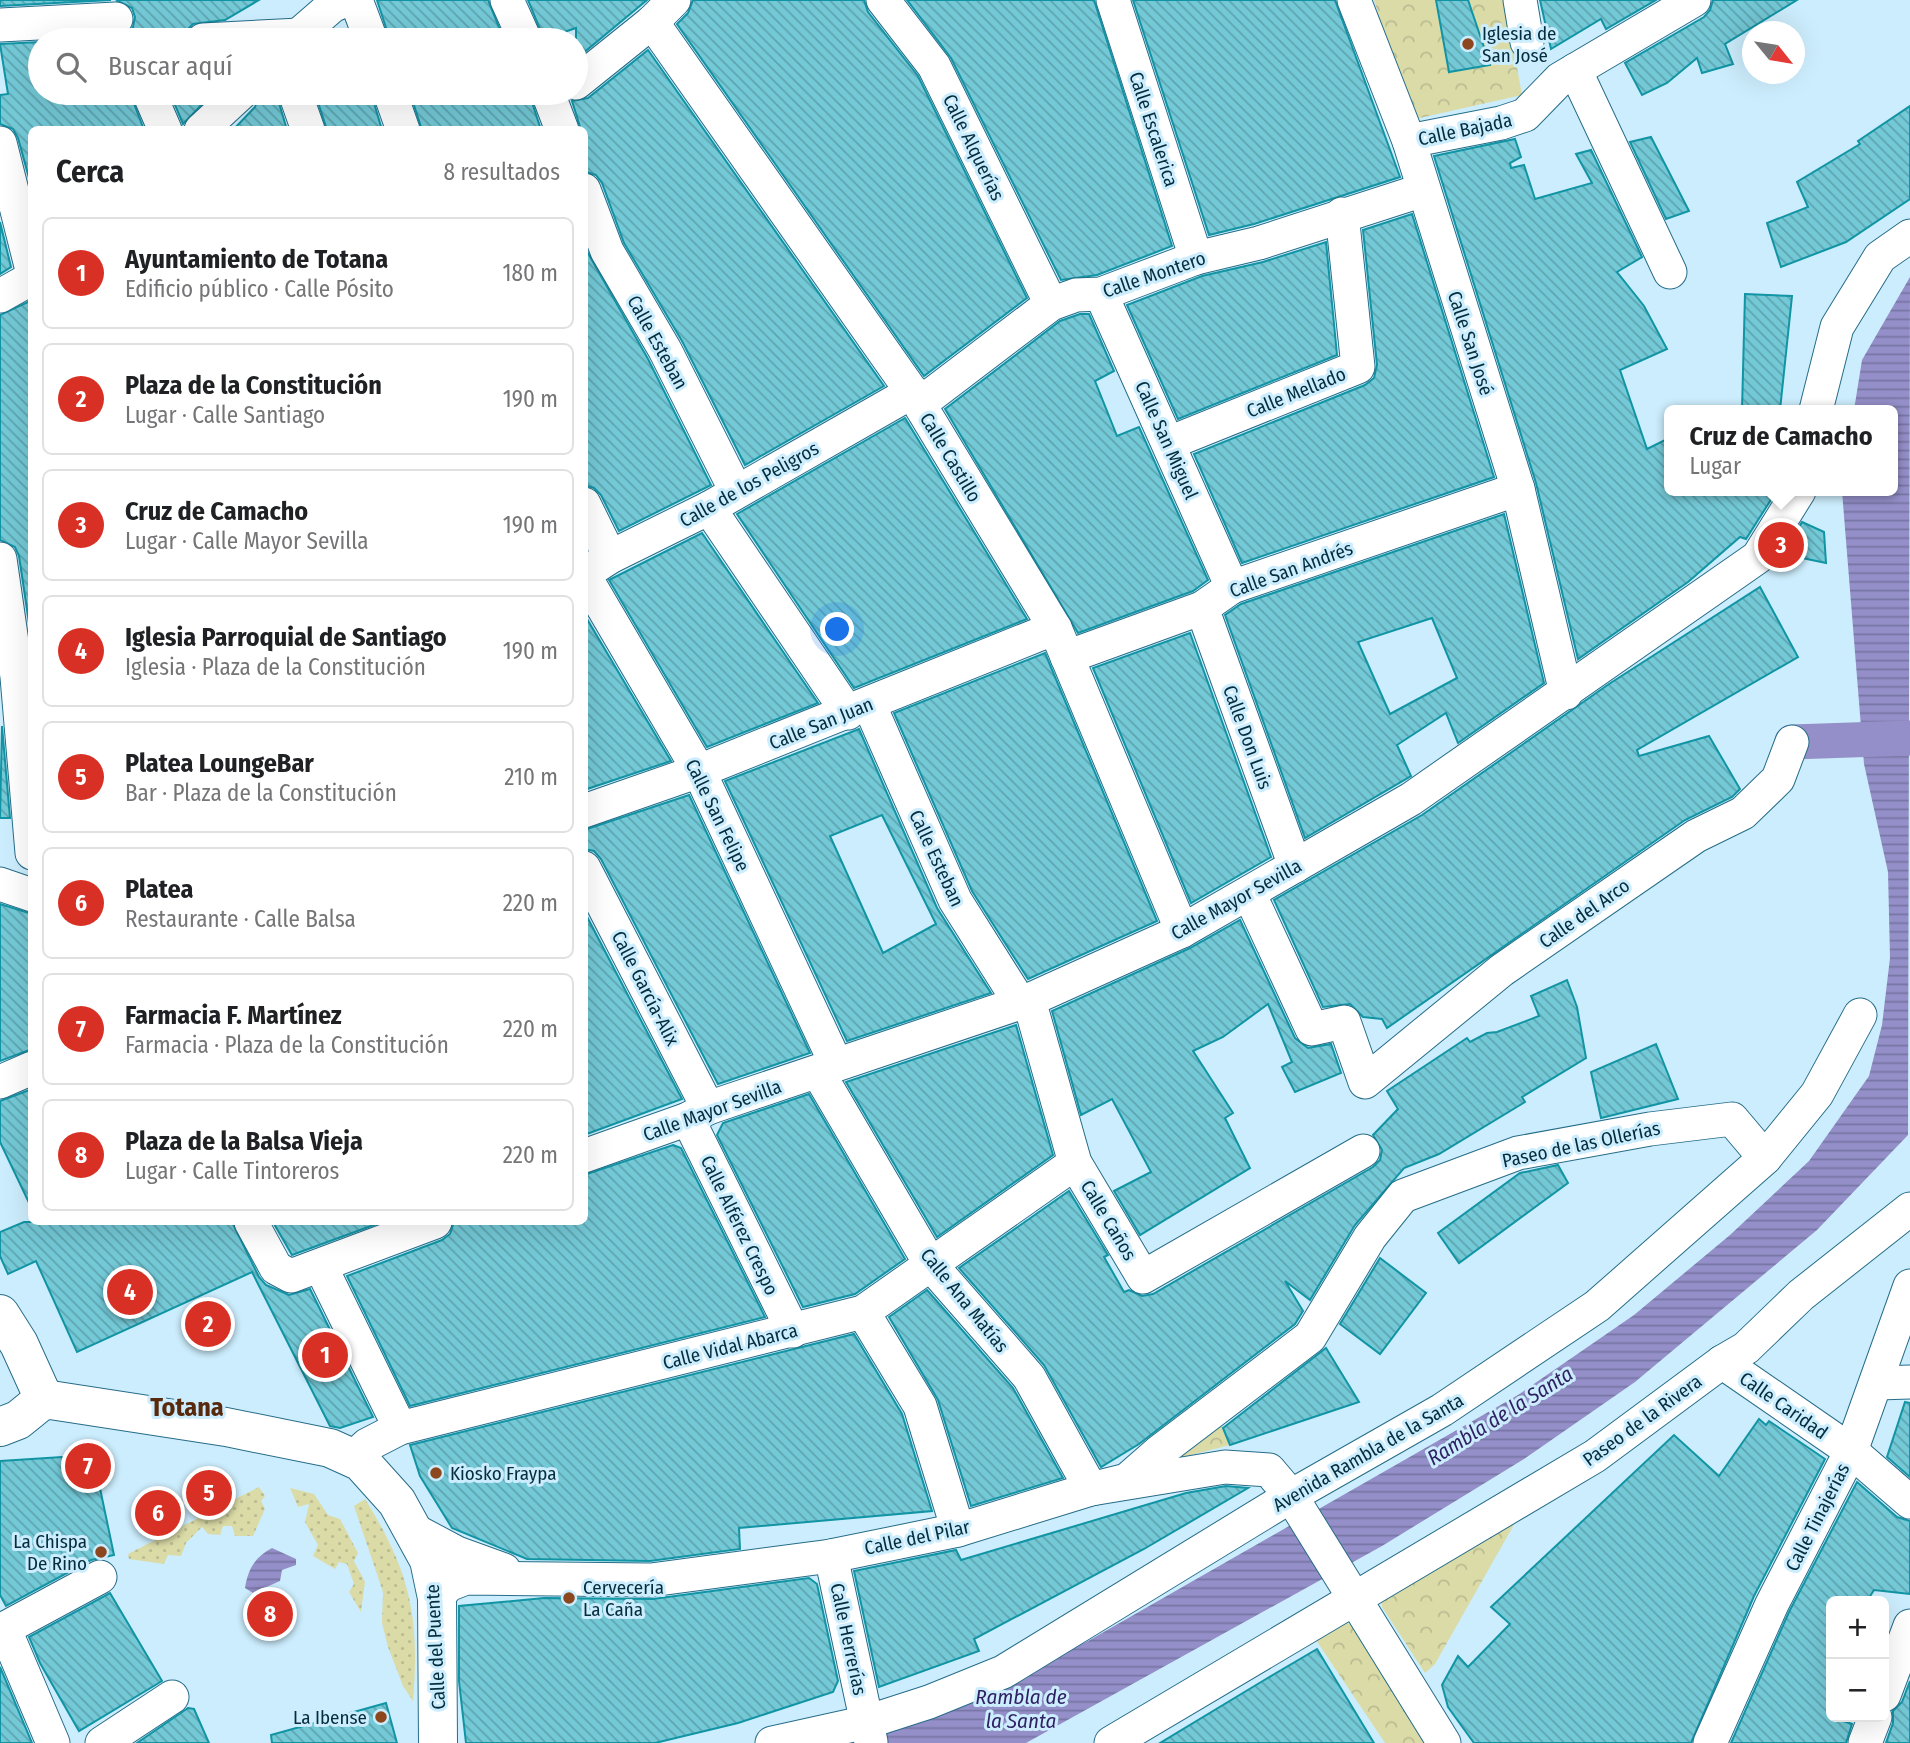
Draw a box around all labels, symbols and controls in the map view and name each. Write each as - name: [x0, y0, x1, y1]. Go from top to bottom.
- north arrow: [1742, 21, 1805, 84]
- place label: Iglesia de San José: [1482, 22, 1556, 67]
- search box: [28, 28, 588, 105]
- marker: Iglesia de San José: [1460, 36, 1476, 52]
- icon: search: [52, 48, 90, 86]
- text: Buscar aquí: [108, 51, 233, 82]
- street label: Calle Escalerica: [1124, 69, 1183, 189]
- street label: Calle Alquerías: [938, 90, 1009, 204]
- street label: Calle Bajada: [1416, 108, 1514, 151]
- text: Cerca: [56, 154, 124, 190]
- text: 8 resultados: [444, 158, 560, 186]
- text: Ayuntamiento de Totana: [125, 244, 388, 275]
- street label: Calle Montero: [1100, 246, 1209, 303]
- text: 1: [76, 259, 86, 287]
- text: 180 m: [502, 259, 558, 287]
- text: Edificio público · Calle Pósito: [125, 275, 394, 303]
- street label: Calle San José: [1443, 288, 1498, 398]
- street label: Calle Esteban: [622, 291, 693, 393]
- street label: Calle Mellado: [1243, 362, 1349, 423]
- text: Plaza de la Constitución: [125, 370, 382, 401]
- street label: Calle San Miguel: [1130, 378, 1203, 503]
- text: 2: [76, 385, 86, 413]
- text: 190 m: [503, 385, 558, 413]
- text: Lugar · Calle Santiago: [125, 401, 325, 429]
- popup: [1664, 405, 1898, 496]
- street label: Calle Castillo: [915, 408, 986, 506]
- text: Cruz de Camacho: [1689, 421, 1873, 452]
- street label: Calle de los Peligros: [676, 437, 823, 532]
- text: Lugar: [1689, 452, 1741, 480]
- text: Cruz de Camacho: [125, 496, 308, 527]
- text: 3: [76, 511, 86, 539]
- text: 190 m: [503, 511, 558, 539]
- pin: 3: [1758, 519, 1804, 571]
- text: Lugar · Calle Mayor Sevilla: [125, 527, 369, 555]
- street label: Calle San Andrés: [1226, 537, 1356, 602]
- your location: [820, 612, 854, 646]
- text: Iglesia Parroquial de Santiago: [125, 622, 447, 653]
- text: 4: [75, 637, 87, 665]
- text: 190 m: [503, 637, 558, 665]
- text: Iglesia · Plaza de la Constitución: [125, 653, 426, 681]
- street label: Calle Don Luis: [1218, 682, 1277, 792]
- street label: Calle San Juan: [766, 692, 877, 755]
- text: Platea LoungeBar: [125, 748, 314, 779]
- street label: Calle San Felipe: [680, 755, 755, 875]
- text: 5: [75, 763, 87, 791]
- text: 210 m: [504, 763, 558, 791]
- text: Bar · Plaza de la Constitución: [125, 779, 397, 807]
- street label: Calle Esteban: [904, 806, 969, 910]
- street label: Calle Mayor Sevilla: [1167, 854, 1306, 945]
- text: Platea: [125, 874, 193, 905]
- street label: Calle del Arco: [1535, 874, 1634, 953]
- text: 6: [75, 889, 87, 917]
- text: 220 m: [503, 889, 558, 917]
- text: Restaurante · Calle Balsa: [125, 905, 356, 933]
- street label: Calle García-Alix: [607, 927, 685, 1050]
- text: Farmacia F. Martínez: [125, 1000, 342, 1031]
- text: 7: [76, 1015, 86, 1043]
- text: 220 m: [503, 1015, 558, 1043]
- text: Farmacia · Plaza de la Constitución: [125, 1031, 449, 1059]
- street label: Calle Mayor Sevilla: [640, 1075, 785, 1146]
- street label: Paseo de las Ollerías: [1500, 1117, 1662, 1172]
- text: Plaza de la Balsa Vieja: [125, 1126, 363, 1157]
- text: 8: [75, 1141, 87, 1169]
- text: 220 m: [503, 1141, 558, 1169]
- street label: Calle Alférez Crespo: [696, 1152, 783, 1299]
- text: Lugar · Calle Tintoreros: [125, 1157, 339, 1185]
- street label: Calle Caños: [1076, 1176, 1141, 1264]
- street label: Calle Ana Matías: [916, 1244, 1014, 1357]
- pin: 4: [107, 1266, 153, 1318]
- pin: 2: [185, 1298, 231, 1350]
- street label: Calle Vidal Abarca: [660, 1319, 800, 1374]
- pin: 1: [302, 1329, 348, 1381]
- water label: Rambla de la Santa: [1422, 1361, 1578, 1471]
- street label: Calle Caridad: [1735, 1367, 1832, 1444]
- street label: Paseo de la Rivera: [1578, 1370, 1706, 1471]
- street label: Avenida Rambla de la Santa: [1269, 1388, 1468, 1516]
- district label: Totana: [150, 1392, 224, 1423]
- pin: 7: [65, 1440, 111, 1492]
- street label: Calle Tinajerías: [1780, 1459, 1854, 1575]
- place label: Kiosko Fraypa: [450, 1462, 557, 1485]
- marker: Kiosko Fraypa: [428, 1465, 444, 1481]
- pin: 5: [186, 1467, 232, 1519]
- pin: 6: [135, 1487, 181, 1539]
- street label: Calle del Pilar: [862, 1515, 972, 1560]
- place label: La Chispa De Rino: [13, 1530, 87, 1575]
- marker: La Chispa De Rino: [93, 1544, 109, 1560]
- place label: Cervecería La Caña: [583, 1576, 664, 1621]
- street label: Calle Herrerías: [825, 1581, 872, 1697]
- street label: Calle del Puente: [421, 1584, 450, 1710]
- pin: 8: [247, 1588, 293, 1640]
- marker: Cervecería La Caña: [561, 1590, 577, 1606]
- map controls: [1826, 1596, 1889, 1722]
- button: +: [1826, 1596, 1889, 1659]
- button: −: [1826, 1659, 1889, 1722]
- water label: Rambla de la Santa: [975, 1684, 1067, 1734]
- place label: La Ibense: [293, 1706, 367, 1729]
- marker: La Ibense: [373, 1709, 389, 1725]

